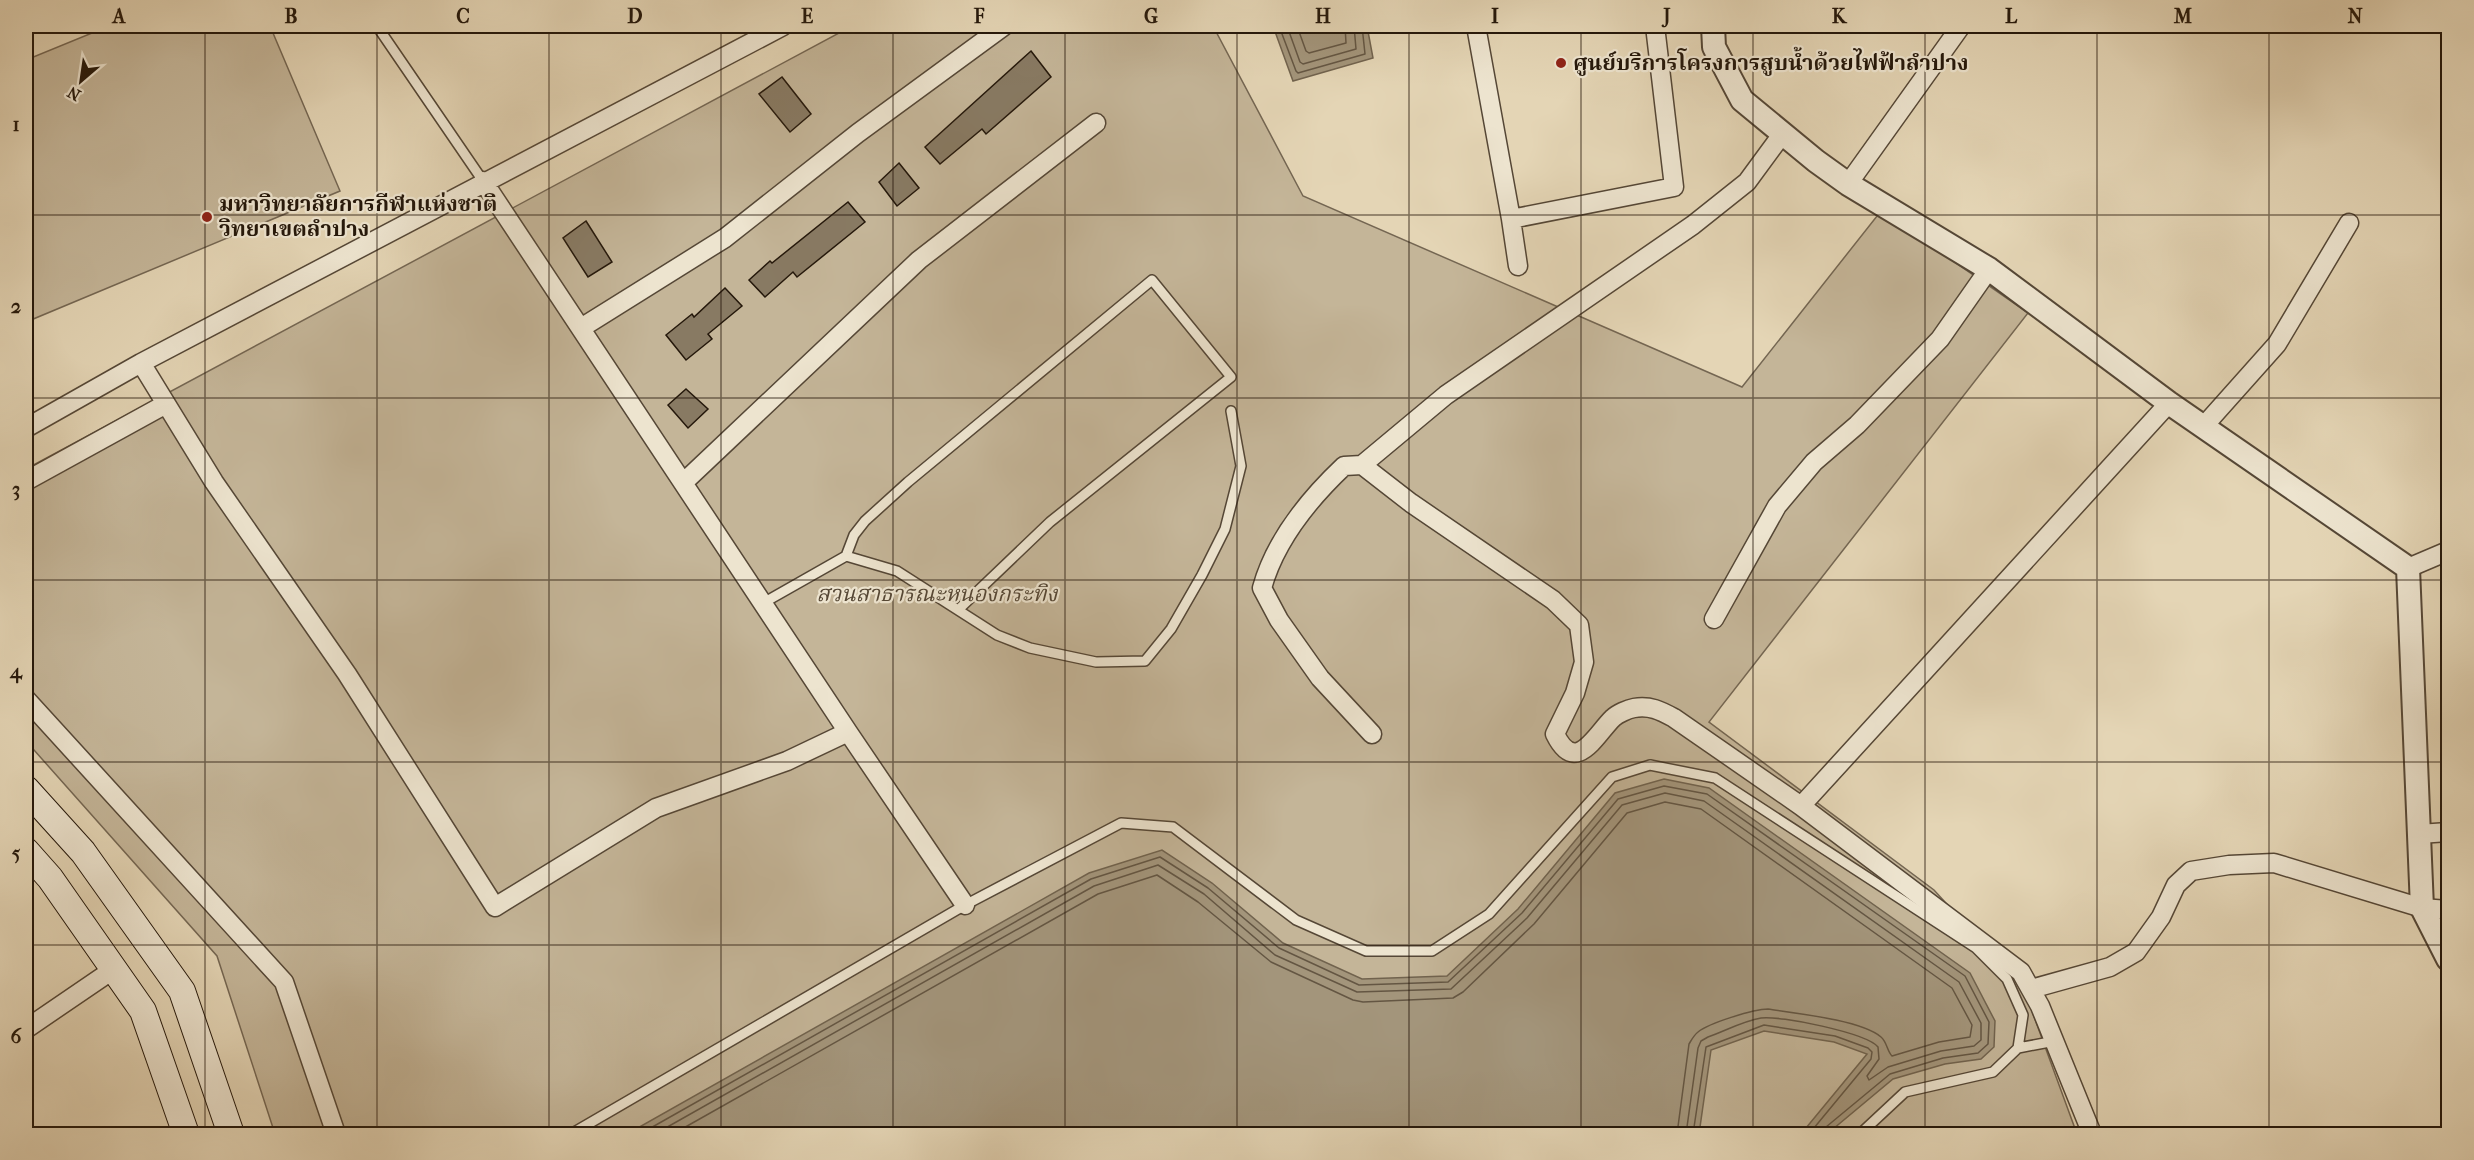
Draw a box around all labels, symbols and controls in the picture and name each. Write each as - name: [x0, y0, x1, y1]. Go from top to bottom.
- text: A: [111, 5, 127, 28]
- text: B: [284, 5, 298, 28]
- text: C: [456, 5, 470, 28]
- text: D: [627, 5, 643, 28]
- text: E: [801, 5, 813, 28]
- text: F: [973, 5, 985, 28]
- text: G: [1144, 5, 1158, 28]
- text: H: [1315, 5, 1331, 28]
- text: I: [1491, 5, 1499, 28]
- text: J: [1661, 5, 1671, 28]
- text: K: [1832, 5, 1848, 28]
- text: L: [2005, 5, 2018, 28]
- text: M: [2173, 5, 2193, 28]
- text: N: [2347, 5, 2363, 28]
- place label: ศูนย์บริการโครงการสูบน้ำด้วยไฟฟ้าลําปาง: [1573, 46, 1969, 76]
- north arrow: [51, 51, 111, 111]
- marker: ศูนย์บริการโครงการสูบน้ำด้วยไฟฟ้าลําปาง: [1554, 56, 1568, 70]
- text: N: [63, 82, 84, 105]
- text: 1: [12, 113, 20, 136]
- place label: มหาวิทยาลัยการกีฬาแห่งชาติ วิทยาเขตลำปาง: [218, 191, 497, 242]
- marker: มหาวิทยาลัยการกีฬาแห่งชาติ วิทยาเขตลำปาง: [200, 210, 214, 224]
- text: 2: [11, 295, 21, 318]
- text: 3: [12, 478, 20, 501]
- park label: สวนสาธารณะหนองกระทิง: [816, 581, 1059, 607]
- text: 4: [9, 660, 23, 684]
- text: 5: [12, 842, 21, 865]
- text: 6: [11, 1025, 23, 1048]

